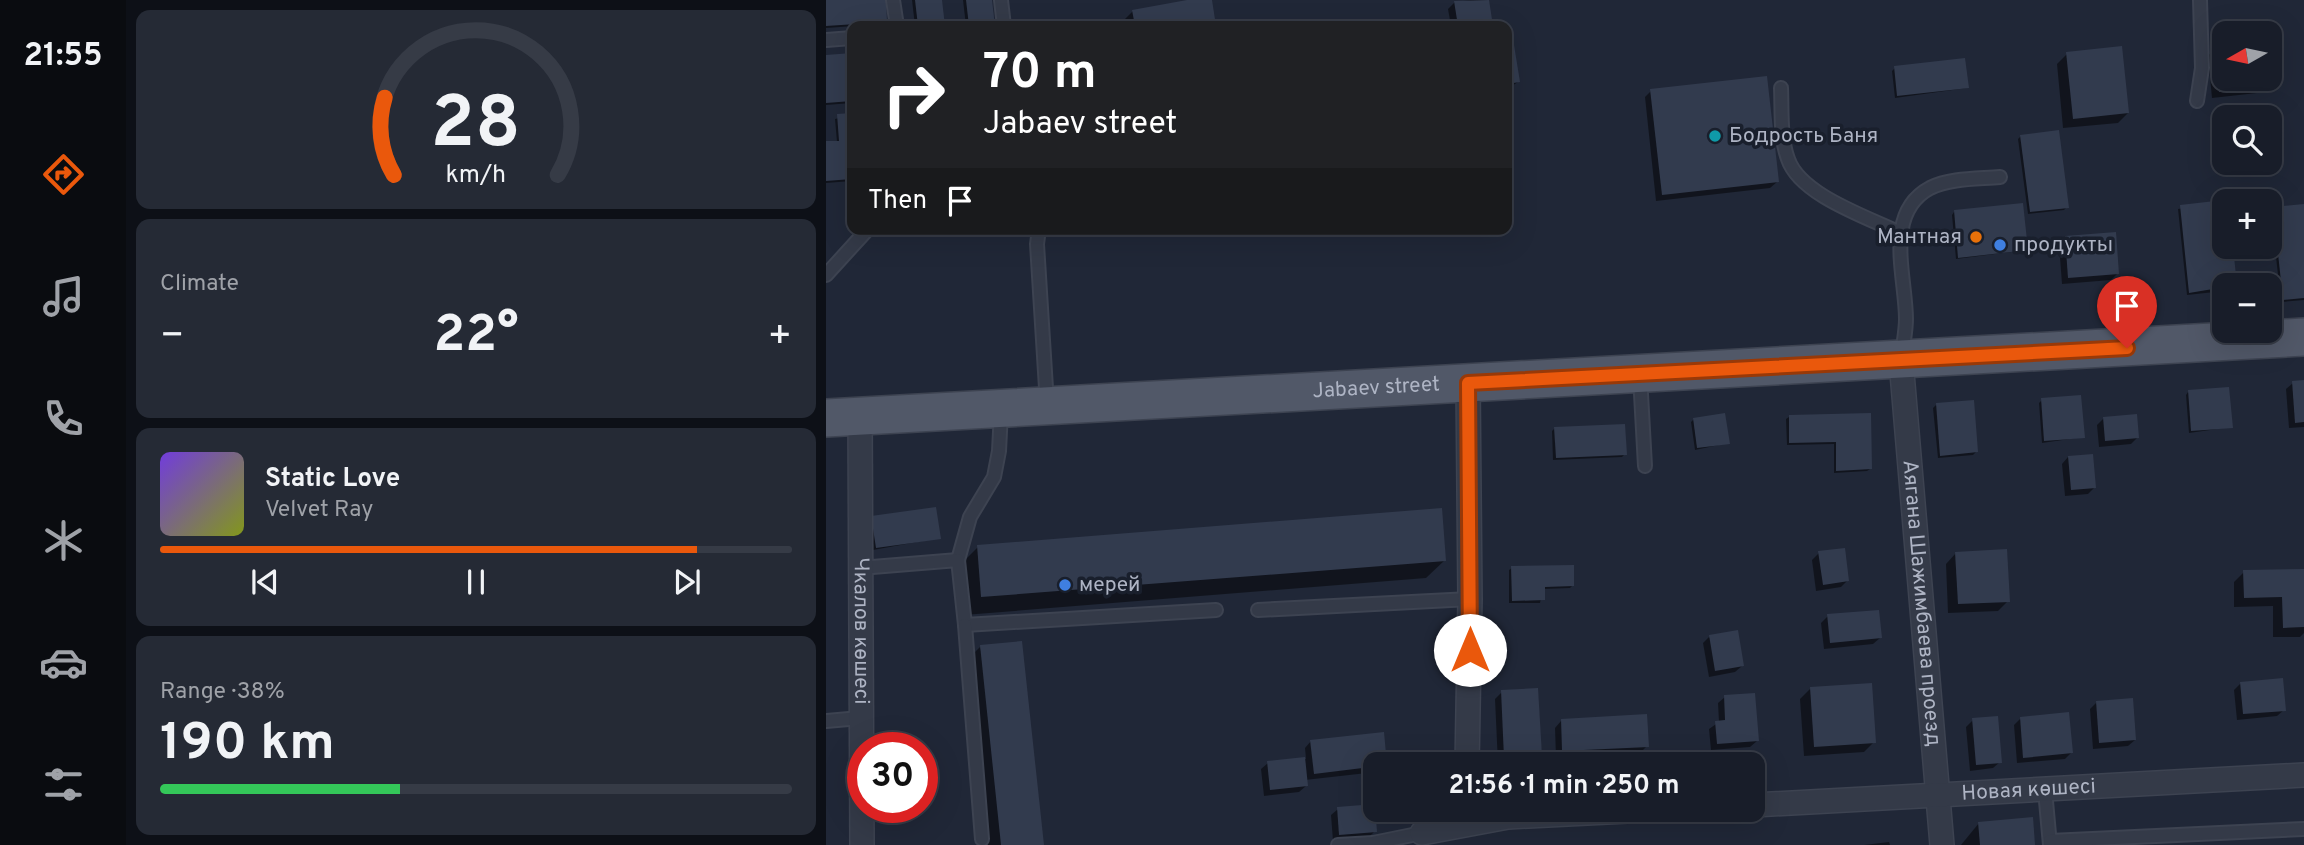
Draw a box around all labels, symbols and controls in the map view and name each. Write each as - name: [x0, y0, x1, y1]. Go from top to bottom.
- north arrow: [2212, 21, 2282, 91]
- map controls: [2212, 21, 2282, 343]
- text: 21:55: [23, 37, 103, 77]
- text: 70 m: [983, 44, 1097, 106]
- icon: right: [868, 49, 959, 140]
- text: 28: [431, 82, 521, 174]
- text: Jabaev street: [983, 105, 1177, 145]
- button: search: [2212, 105, 2282, 175]
- place label: Бодрость Баня: [1729, 123, 1878, 150]
- marker: Бодрость Баня: [1707, 128, 1723, 144]
- icon: directions: [39, 150, 88, 199]
- text: km/h: [446, 160, 506, 192]
- icon: arrive: [941, 182, 979, 220]
- text: Then: [868, 185, 927, 218]
- button: +: [2212, 189, 2282, 259]
- place label: Мантная: [1877, 224, 1962, 251]
- marker: Мантная: [1968, 229, 1984, 245]
- place label: продукты: [2014, 232, 2113, 259]
- marker: продукты: [1992, 237, 2008, 253]
- text: Climate: [160, 270, 239, 299]
- icon: music: [39, 272, 88, 321]
- button: −: [2212, 273, 2282, 343]
- pin: [2097, 276, 2157, 348]
- icon: arrive: [2108, 287, 2146, 325]
- text: 22°: [433, 304, 519, 370]
- text: −: [160, 313, 185, 362]
- text: +: [767, 313, 792, 362]
- street label: Jabaev street: [1312, 371, 1441, 405]
- icon: phone: [39, 394, 88, 443]
- street label: Аягана Шажимбаева проезд: [1896, 459, 1947, 747]
- text: Static Love: [265, 463, 400, 496]
- text: Velvet Ray: [265, 496, 373, 525]
- icon: climate: [39, 516, 88, 565]
- street label: Чкалов көшесі: [847, 557, 875, 705]
- icon: previous: [246, 563, 284, 601]
- icon: pause: [457, 563, 495, 601]
- icon: next: [668, 563, 706, 601]
- place label: мерей: [1079, 572, 1140, 599]
- marker: мерей: [1057, 577, 1073, 593]
- position arrow: [1433, 613, 1507, 687]
- icon: car: [39, 638, 88, 687]
- text: Range · 38%: [160, 678, 285, 707]
- text: 190 km: [160, 712, 335, 778]
- speed limit sign: 30: [847, 732, 938, 823]
- icon: filters: [39, 760, 88, 809]
- text: 21:56 · 1 min · 250 m: [1448, 770, 1680, 803]
- street label: Новая көшесі: [1961, 773, 2096, 807]

